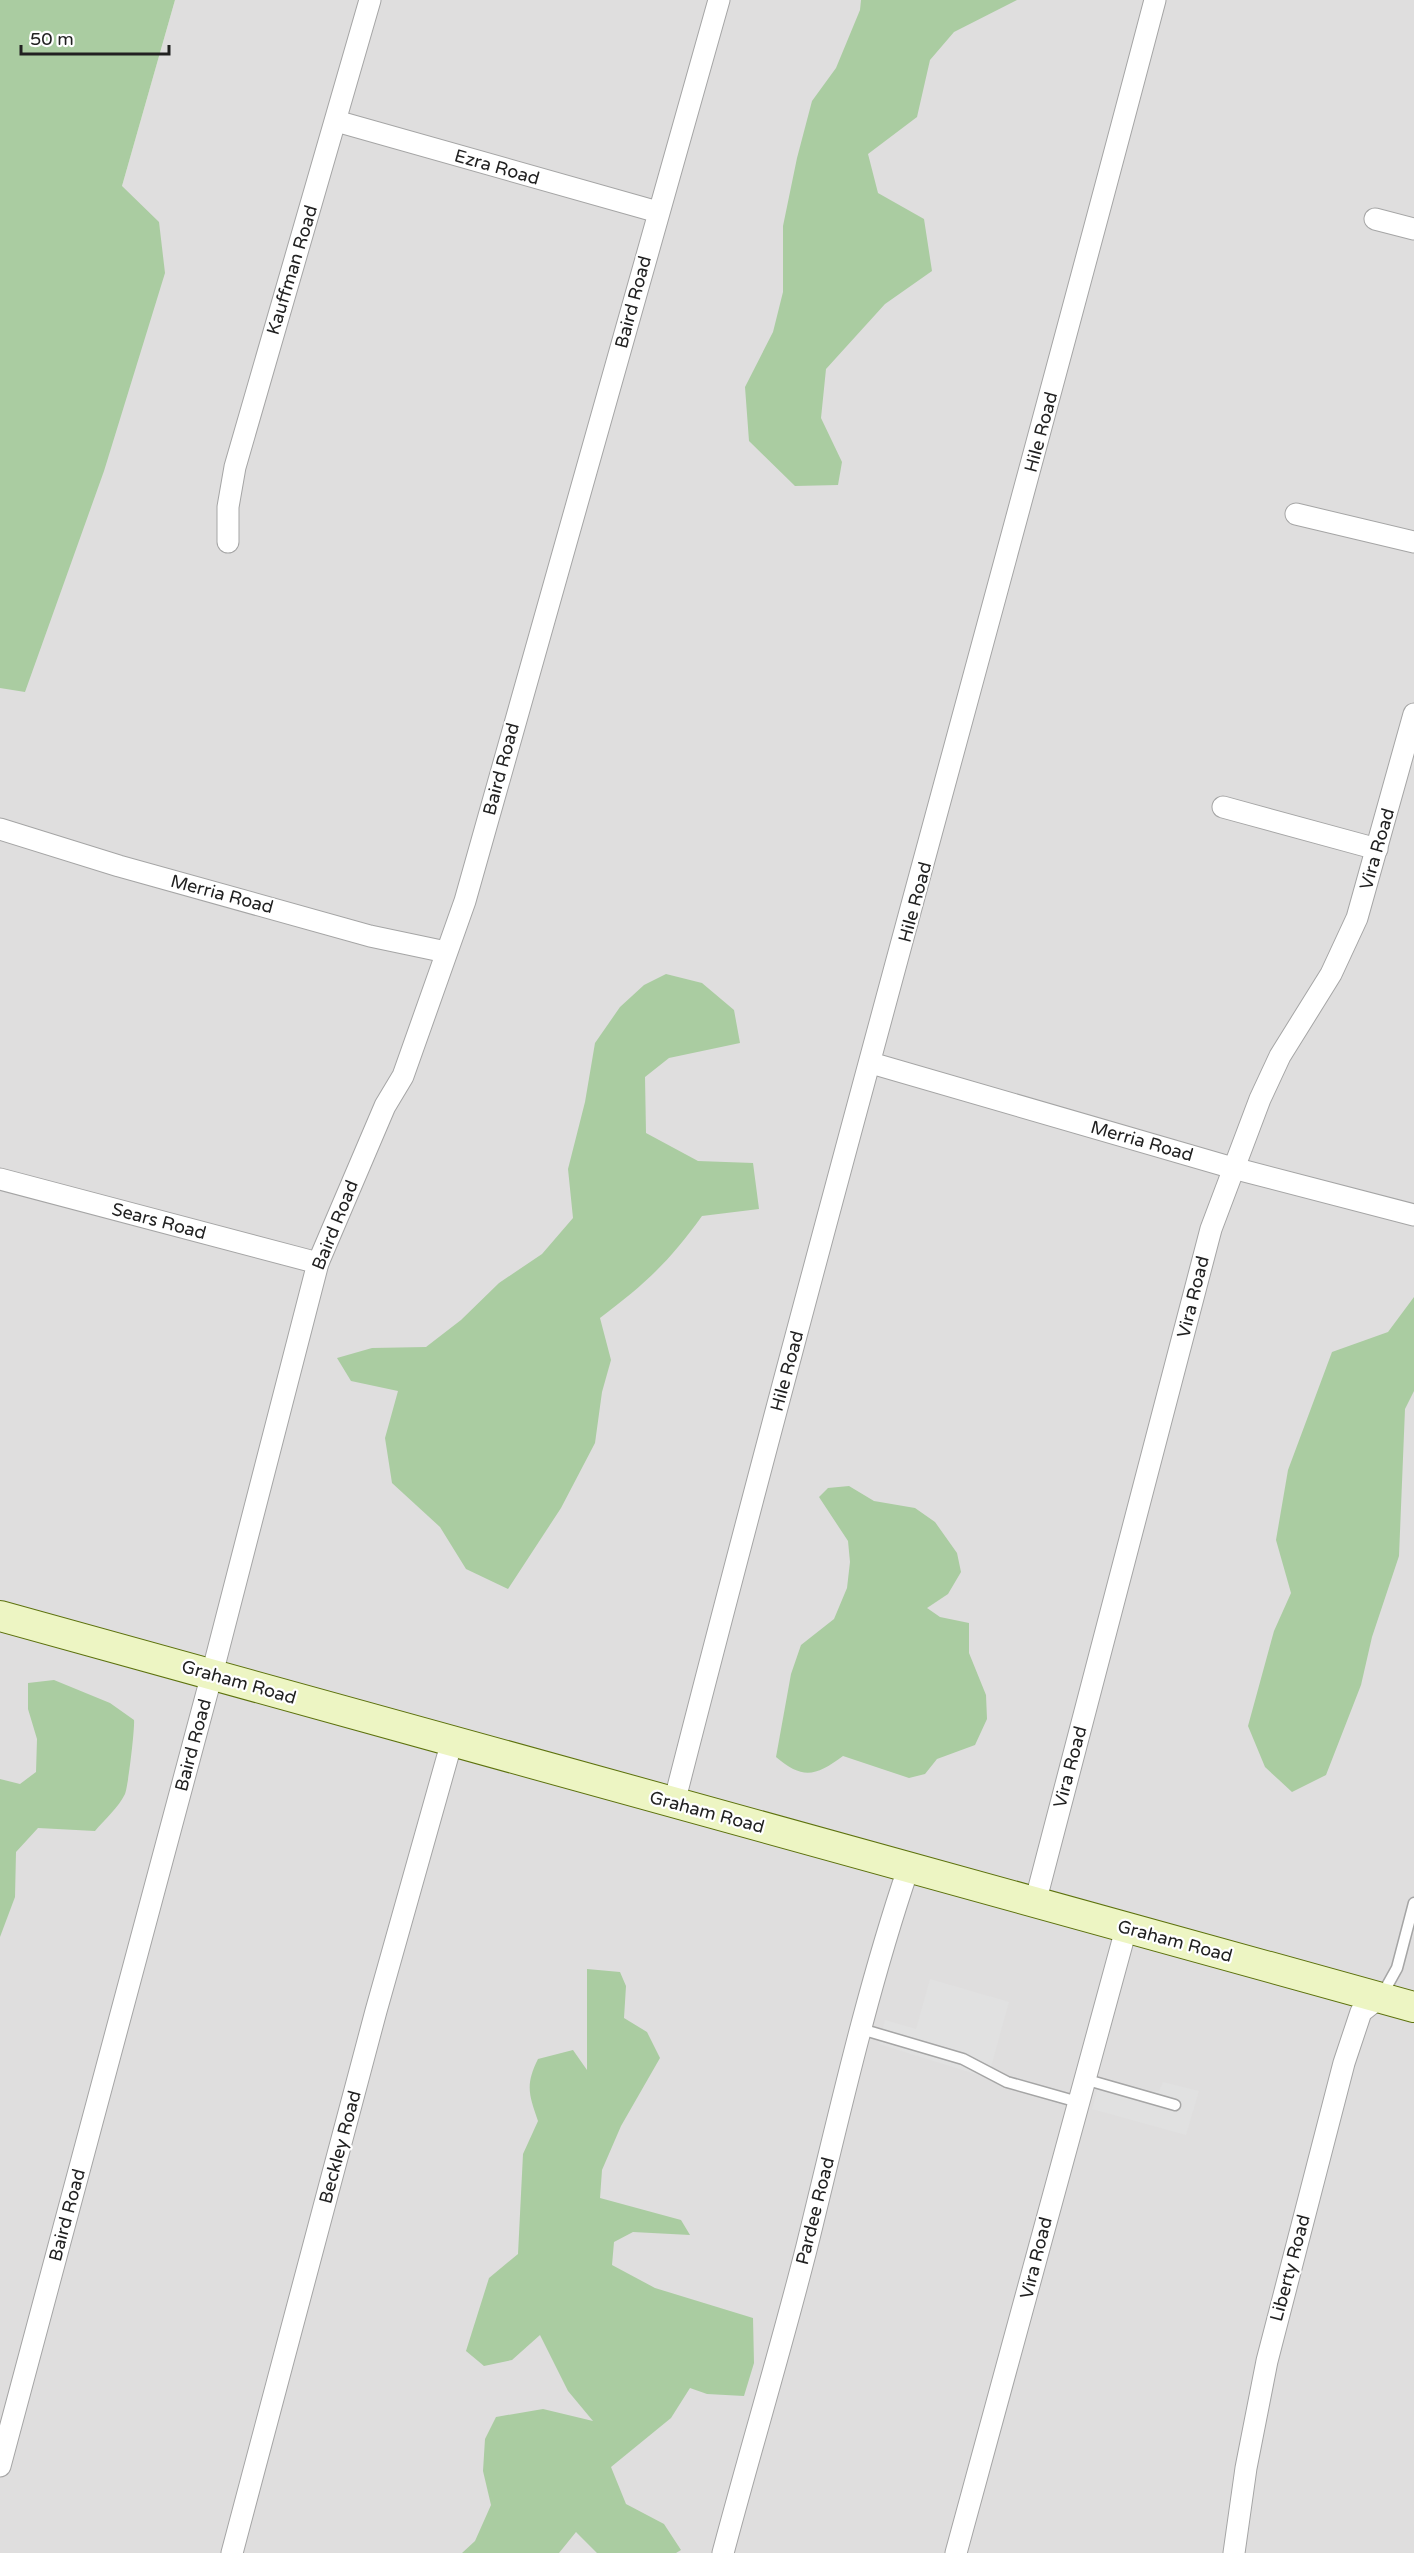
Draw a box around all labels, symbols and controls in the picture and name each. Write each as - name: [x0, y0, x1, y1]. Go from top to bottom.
- scale bar: [21, 18, 170, 56]
- text: 50 m: [30, 28, 74, 50]
- street label: Ezra Road: [452, 144, 542, 190]
- street label: Kauffman Road: [262, 202, 322, 338]
- street label: Baird Road: [610, 253, 656, 351]
- street label: Hile Road: [1020, 389, 1062, 475]
- street label: Baird Road: [478, 720, 524, 818]
- street label: Vira Road: [1355, 806, 1399, 892]
- street label: Hile Road: [894, 859, 936, 945]
- street label: Merria Road: [168, 870, 276, 918]
- street label: Merria Road: [1088, 1116, 1196, 1166]
- street label: Baird Road: [307, 1177, 363, 1273]
- street label: Sears Road: [109, 1198, 209, 1244]
- street label: Vira Road: [1172, 1254, 1214, 1340]
- street label: Hile Road: [766, 1328, 808, 1414]
- street label: Graham Road: [179, 1655, 299, 1709]
- street label: Baird Road: [170, 1696, 216, 1794]
- street label: Vira Road: [1049, 1724, 1091, 1810]
- street label: Graham Road: [647, 1786, 767, 1838]
- street label: Graham Road: [1115, 1915, 1235, 1967]
- street label: Beckley Road: [314, 2088, 366, 2206]
- street label: Pardee Road: [791, 2155, 839, 2267]
- street label: Baird Road: [44, 2166, 90, 2264]
- street label: Liberty Road: [1265, 2212, 1315, 2324]
- street label: Vira Road: [1015, 2215, 1057, 2301]

